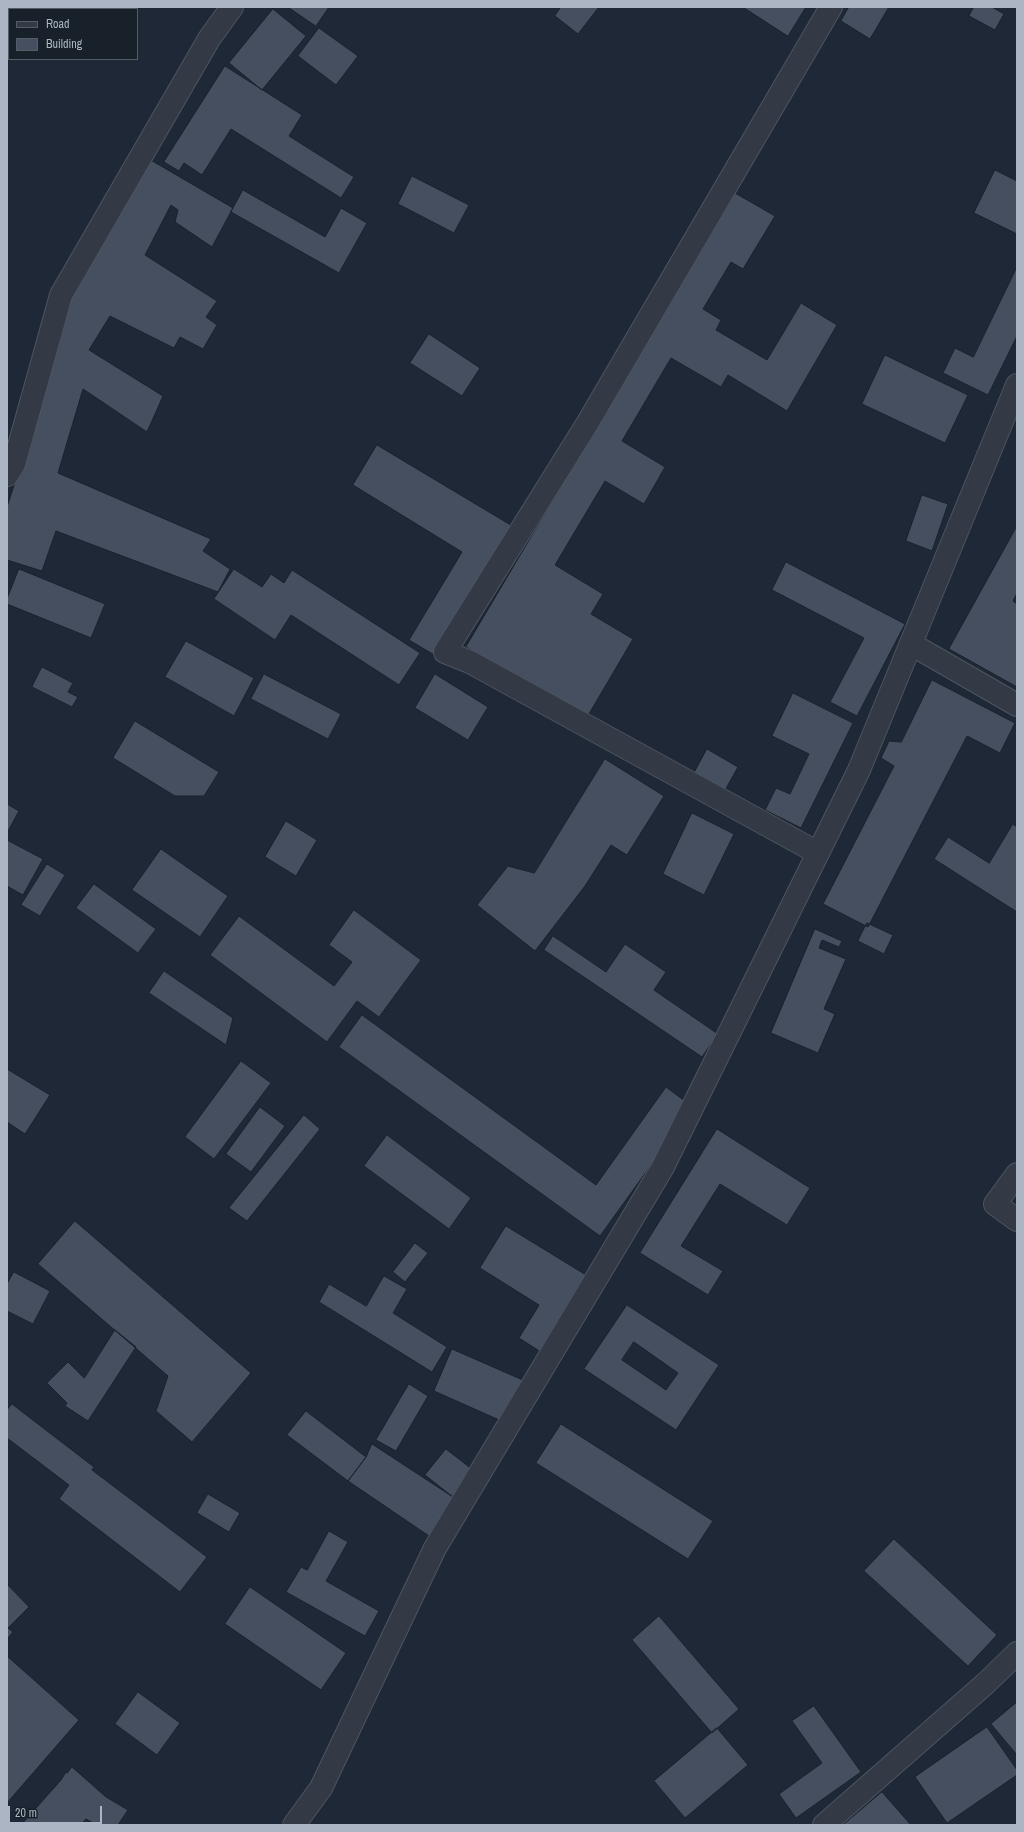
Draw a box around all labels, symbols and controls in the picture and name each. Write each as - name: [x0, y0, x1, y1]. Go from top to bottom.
- legend: [8, 8, 138, 60]
- text: Road: [46, 16, 70, 32]
- text: Building: [46, 36, 82, 52]
- scale bar: [10, 1798, 104, 1824]
- text: 20 m: [15, 1805, 37, 1821]

